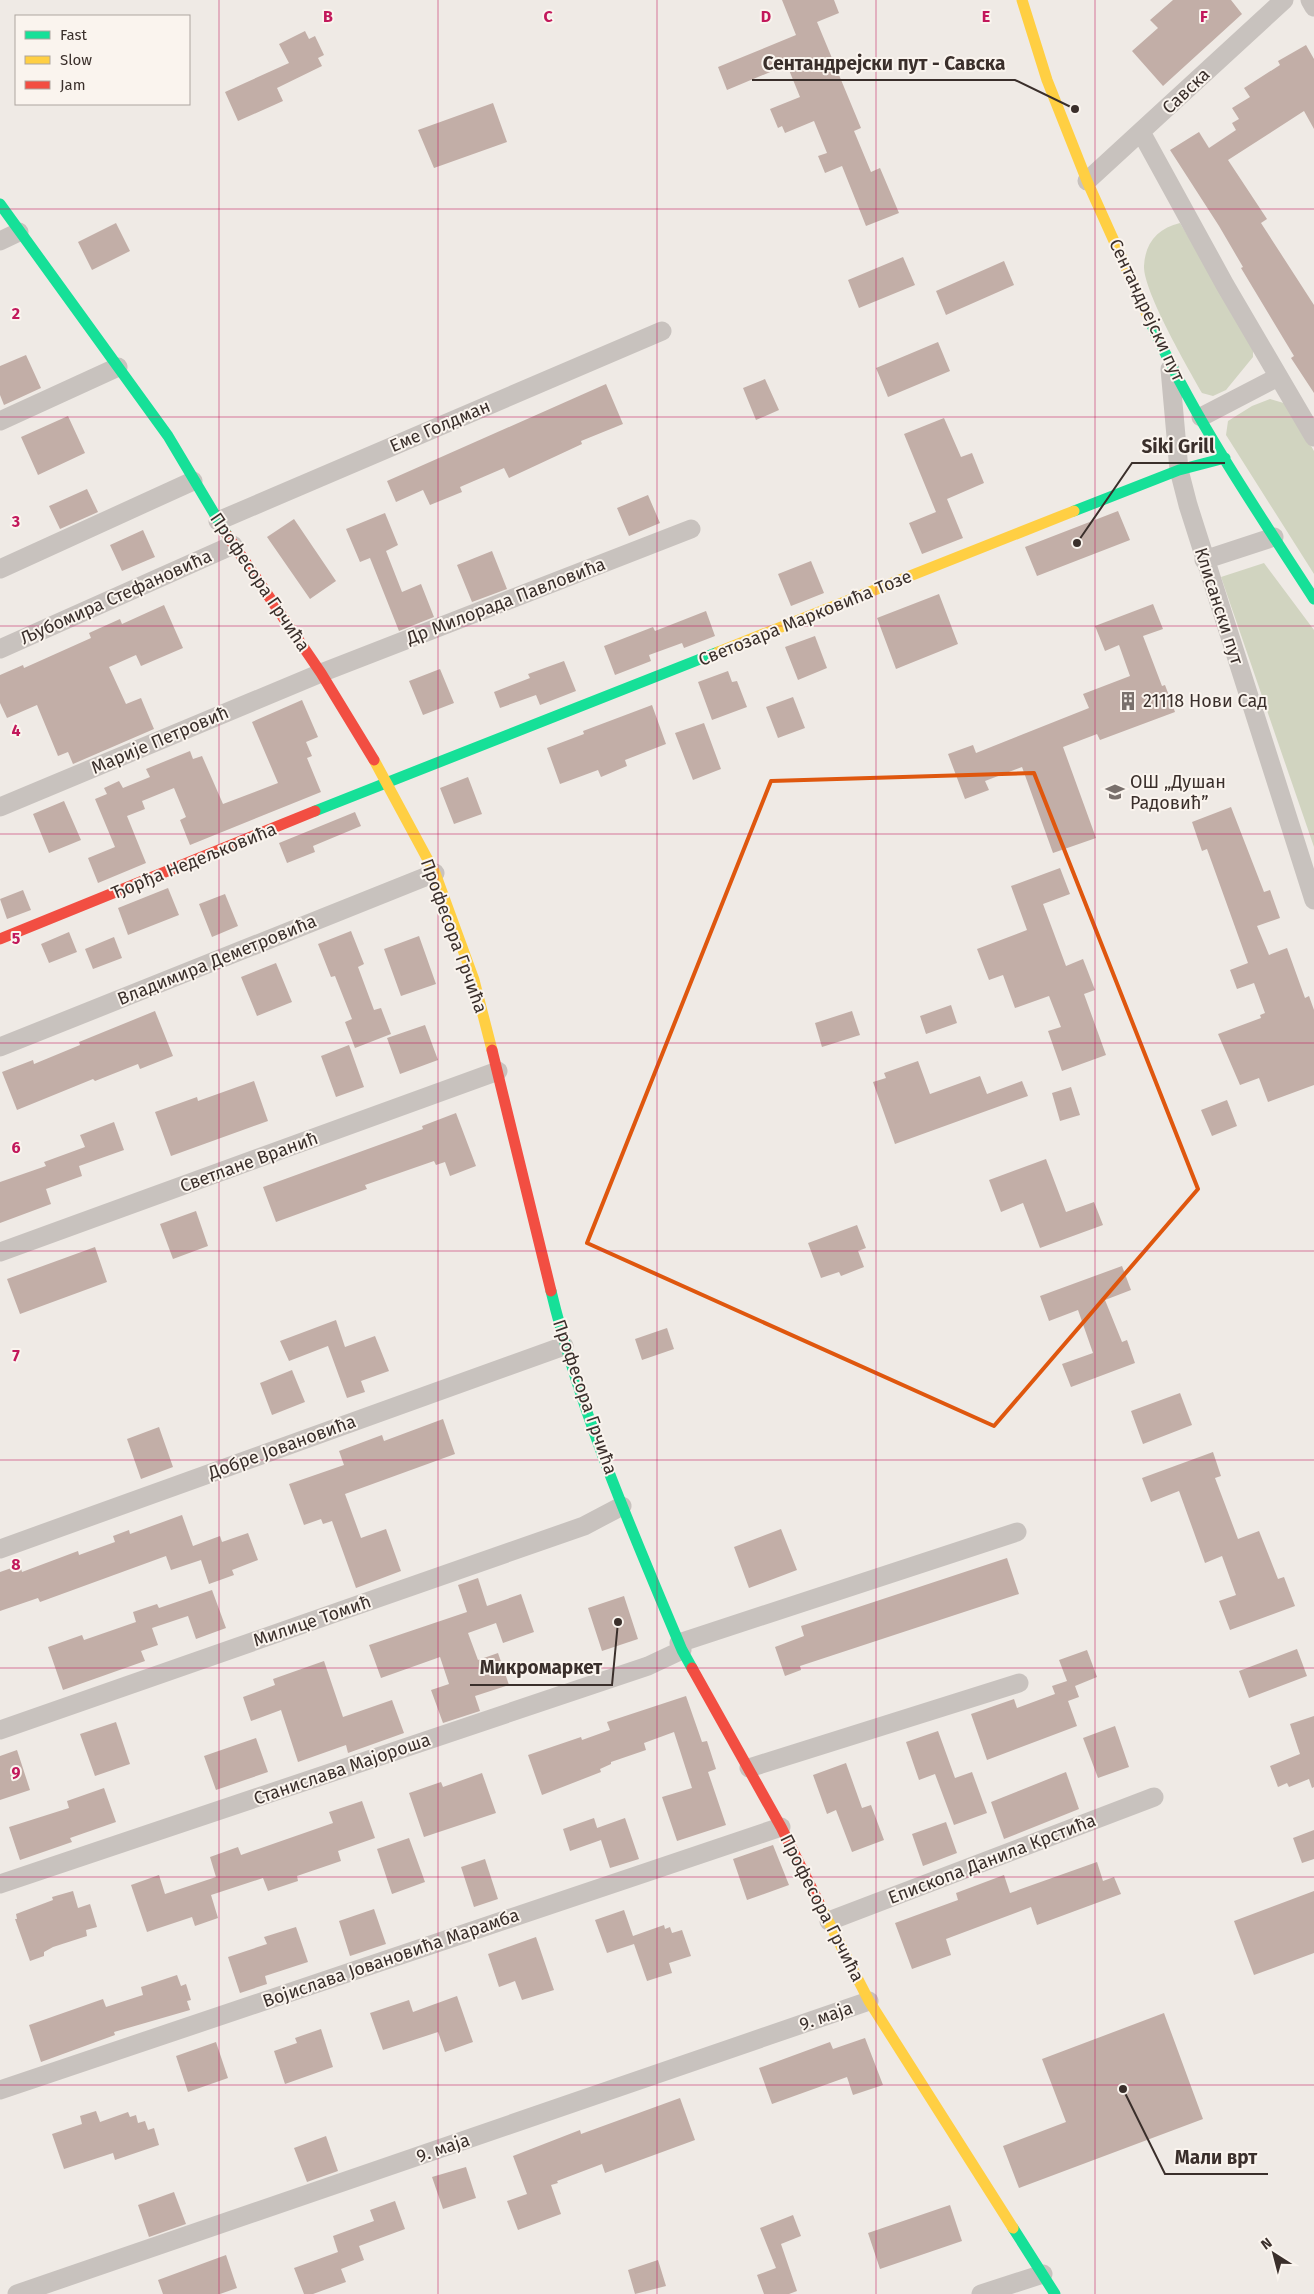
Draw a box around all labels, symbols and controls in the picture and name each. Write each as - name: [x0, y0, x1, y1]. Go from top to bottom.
- text: B: [323, 7, 333, 26]
- text: C: [543, 7, 553, 26]
- text: D: [761, 7, 771, 26]
- text: E: [982, 7, 990, 26]
- text: F: [1200, 7, 1208, 26]
- legend: [15, 15, 190, 105]
- text: Fast: [60, 26, 87, 44]
- callout: Сентандрејски пут - Савска: [752, 46, 1015, 80]
- text: Slow: [60, 51, 92, 69]
- text: Сентандрејски пут - Савска: [763, 52, 1005, 75]
- street label: Савска: [1158, 63, 1214, 119]
- text: Jam: [60, 76, 86, 94]
- street label: Сентандрејски пут: [1104, 235, 1190, 386]
- text: 2: [12, 304, 20, 323]
- street label: Еме Голдман: [386, 395, 494, 457]
- callout: Siki Grill: [1132, 429, 1225, 463]
- text: Siki Grill: [1141, 435, 1215, 458]
- street label: Професора Грчића: [205, 508, 315, 656]
- text: 3: [11, 512, 20, 531]
- street label: Љубомира Стефановића: [17, 545, 215, 649]
- street label: Клисански пут: [1190, 545, 1249, 668]
- street label: Др Милорада Павловића: [403, 553, 609, 649]
- street label: Светозара Марковића Тозе: [695, 565, 915, 671]
- building icon: 21118 Нови Сад: [1117, 690, 1139, 712]
- place label: 21118 Нови Сад: [1143, 690, 1267, 712]
- street label: Марије Петровић: [88, 701, 232, 779]
- text: 4: [11, 721, 21, 740]
- place label: ОШ „Душан Радовић”: [1130, 771, 1226, 814]
- school or university icon: ОШ „Душан Радовић”: [1104, 781, 1126, 803]
- street label: Ђорђа Недељковића: [108, 818, 280, 904]
- street label: Професора Грчића: [416, 856, 492, 1016]
- street label: Владимира Деметровића: [114, 910, 320, 1010]
- text: 5: [12, 929, 21, 948]
- street label: Светлане Вранић: [177, 1127, 321, 1197]
- text: 6: [11, 1138, 21, 1157]
- street label: Професора Грчића: [548, 1316, 622, 1478]
- text: 7: [12, 1346, 20, 1365]
- street label: Добре Јовановића: [204, 1410, 359, 1484]
- text: 8: [11, 1555, 21, 1574]
- street label: Милице Томић: [250, 1591, 374, 1651]
- callout: Микромаркет: [470, 1651, 612, 1685]
- text: Микромаркет: [480, 1656, 603, 1679]
- street label: Станислава Мајороша: [251, 1728, 433, 1810]
- text: 9: [12, 1763, 21, 1782]
- street label: Епископа Данила Крстића: [885, 1809, 1099, 1909]
- street label: Професора Грчића: [775, 1831, 869, 1985]
- street label: Војислава Јовановића Марамба: [260, 1904, 522, 2012]
- street label: 9. маја: [796, 1997, 856, 2035]
- street label: 9. маја: [413, 2129, 473, 2167]
- callout: Мали врт: [1165, 2140, 1268, 2174]
- text: Мали врт: [1175, 2146, 1258, 2169]
- north arrow: [1249, 2229, 1299, 2279]
- text: N: [1258, 2234, 1275, 2253]

